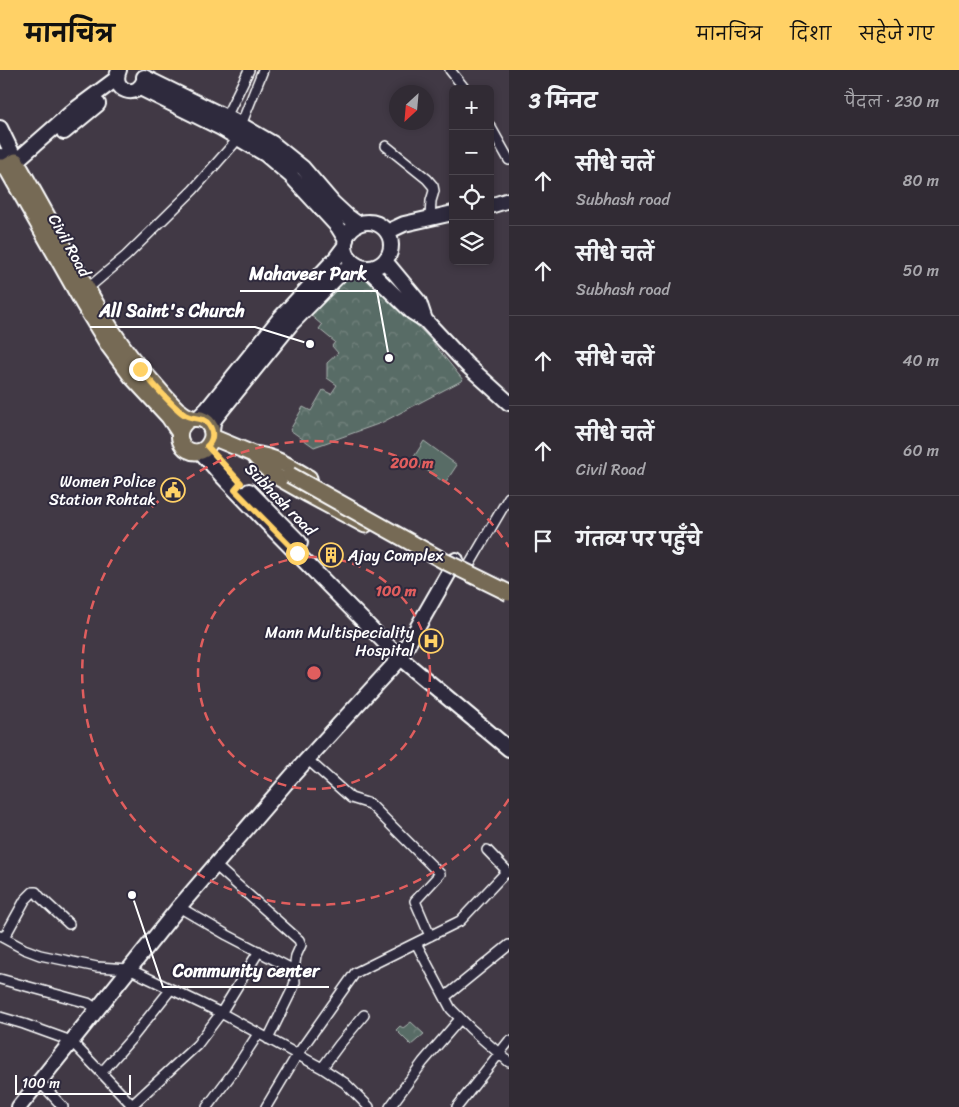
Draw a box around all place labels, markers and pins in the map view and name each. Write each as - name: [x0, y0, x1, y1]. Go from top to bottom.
- callout: Mahaveer Park: [240, 258, 377, 291]
- callout: All Saint's Church: [90, 294, 255, 327]
- place label: Women Police Station Rohtak: [49, 467, 156, 514]
- public building icon: Women Police Station Rohtak: [160, 477, 186, 503]
- place label: Ajay Complex: [347, 541, 444, 570]
- building icon: Ajay Complex: [318, 542, 344, 568]
- place label: Mann Multispeciality Hospital: [265, 618, 415, 665]
- hospital icon: Mann Multispeciality Hospital: [418, 628, 444, 654]
- centre of rings: [305, 664, 323, 682]
- callout: Community center: [163, 954, 329, 987]

